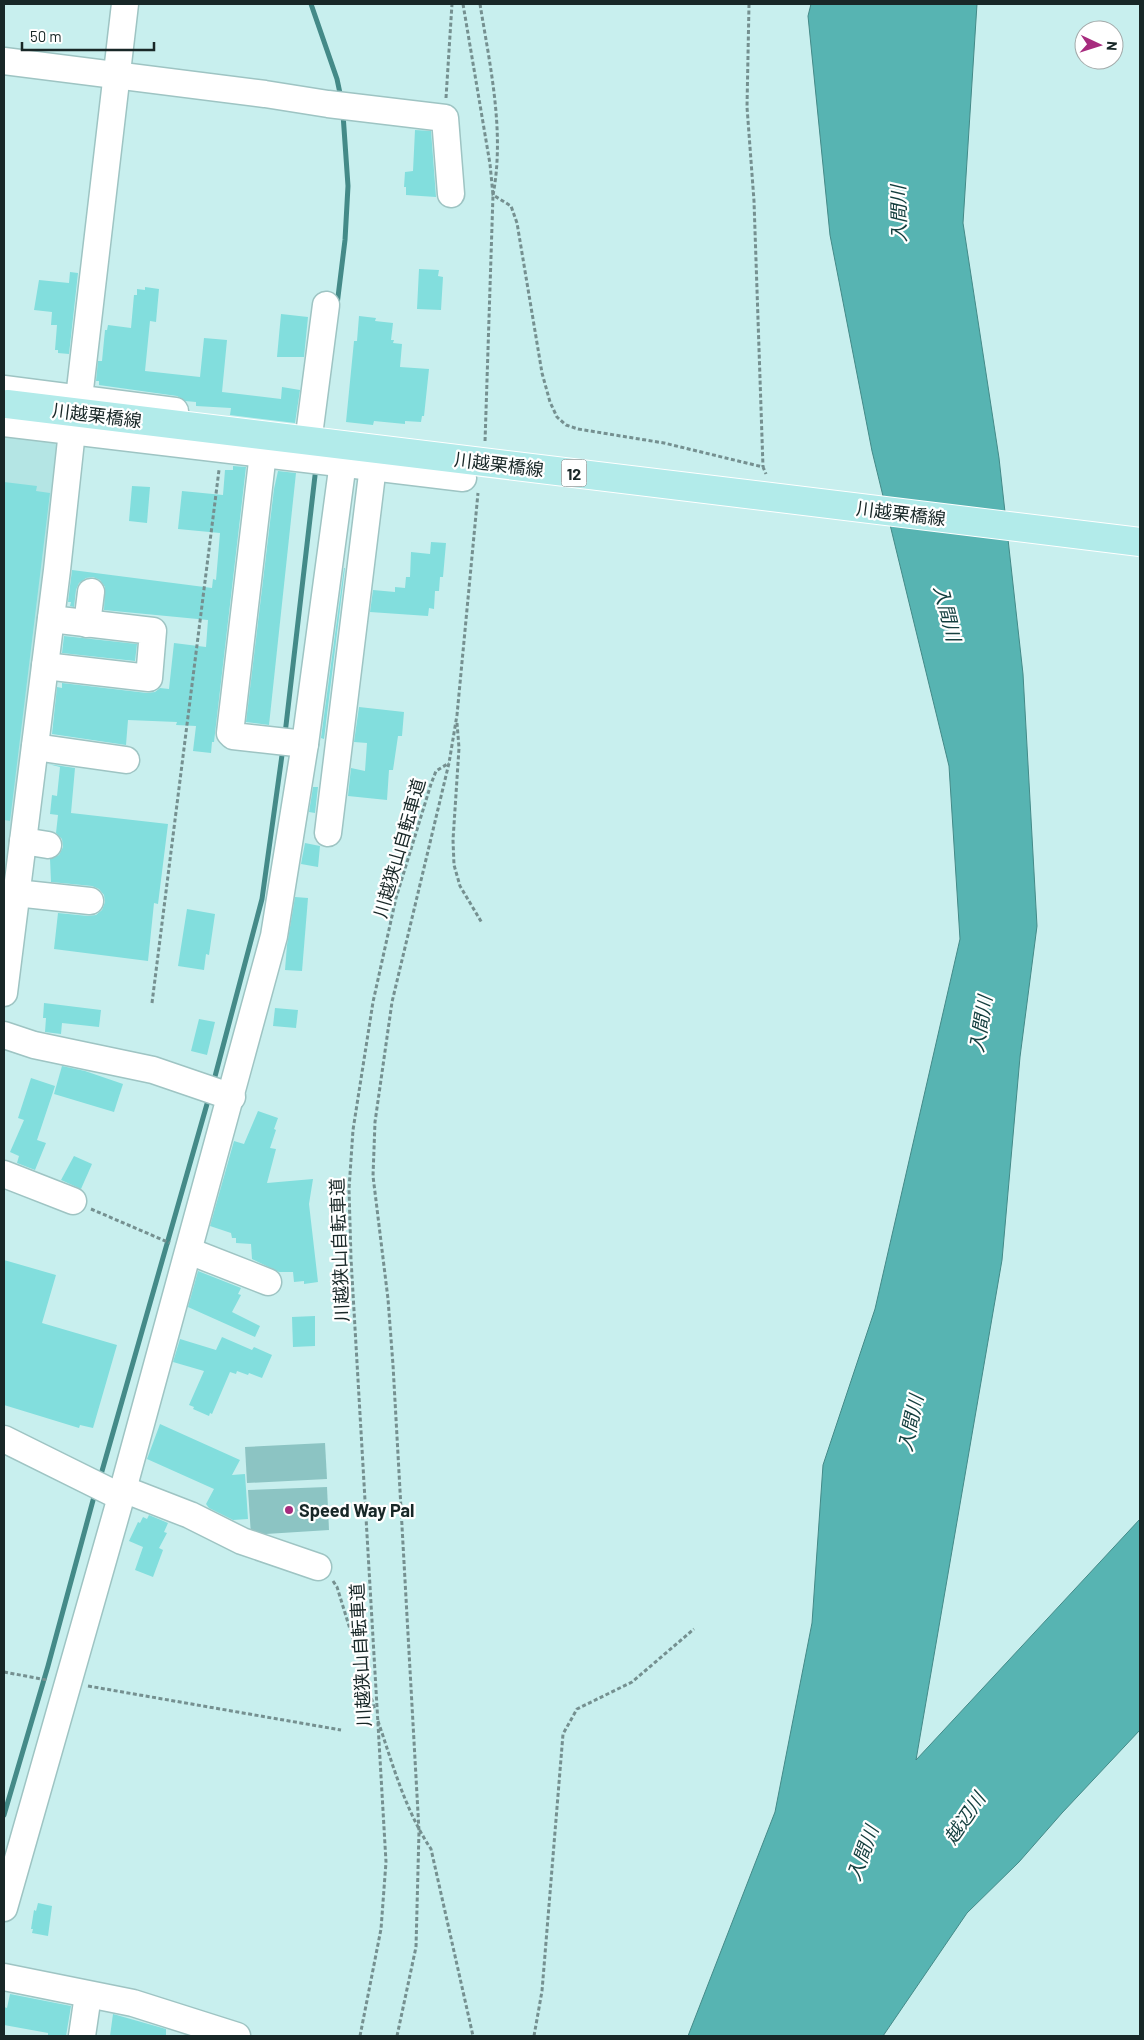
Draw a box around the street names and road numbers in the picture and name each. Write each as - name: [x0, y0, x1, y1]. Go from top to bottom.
- street label: 川越栗橋線: [51, 399, 143, 431]
- street label: 川越栗橋線: [453, 448, 545, 480]
- road number: 12: [562, 459, 586, 486]
- street label: 川越栗橋線: [855, 497, 947, 529]
- street label: 川越狭山自転車道: [369, 776, 429, 920]
- street label: 川越狭山自転車道: [325, 1178, 353, 1322]
- street label: 川越狭山自転車道: [345, 1583, 375, 1727]

